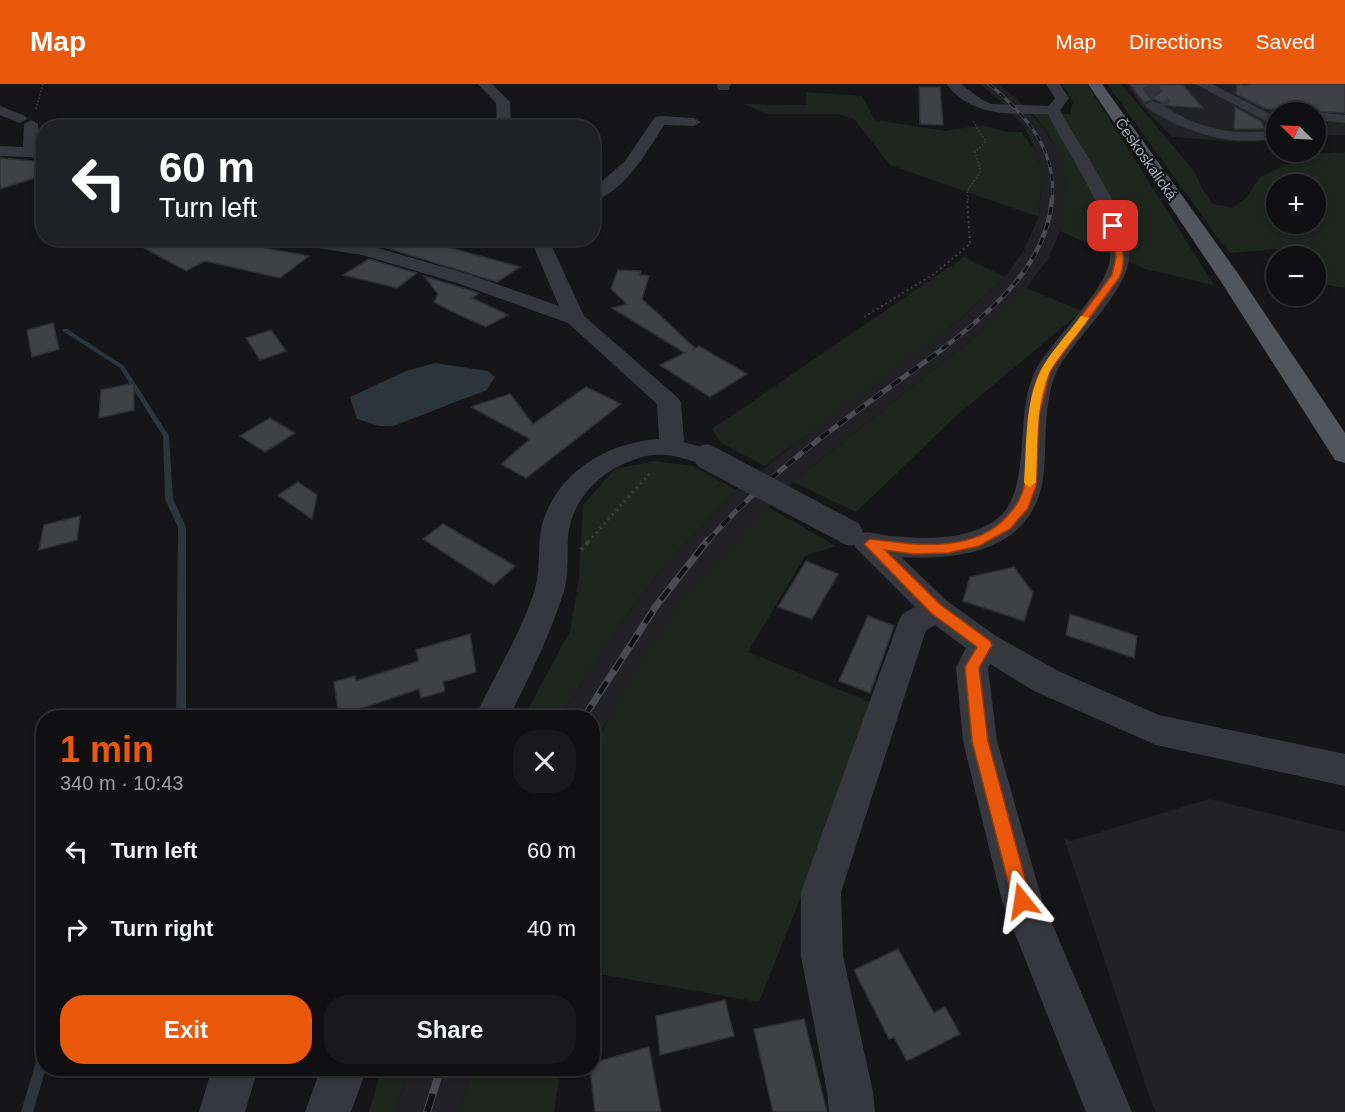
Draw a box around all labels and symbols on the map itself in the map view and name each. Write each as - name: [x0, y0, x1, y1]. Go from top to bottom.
- north arrow: [1266, 102, 1326, 162]
- street label: Českoskalická: [1112, 115, 1181, 203]
- pin: [1087, 200, 1138, 251]
- position arrow: [990, 869, 1054, 933]

